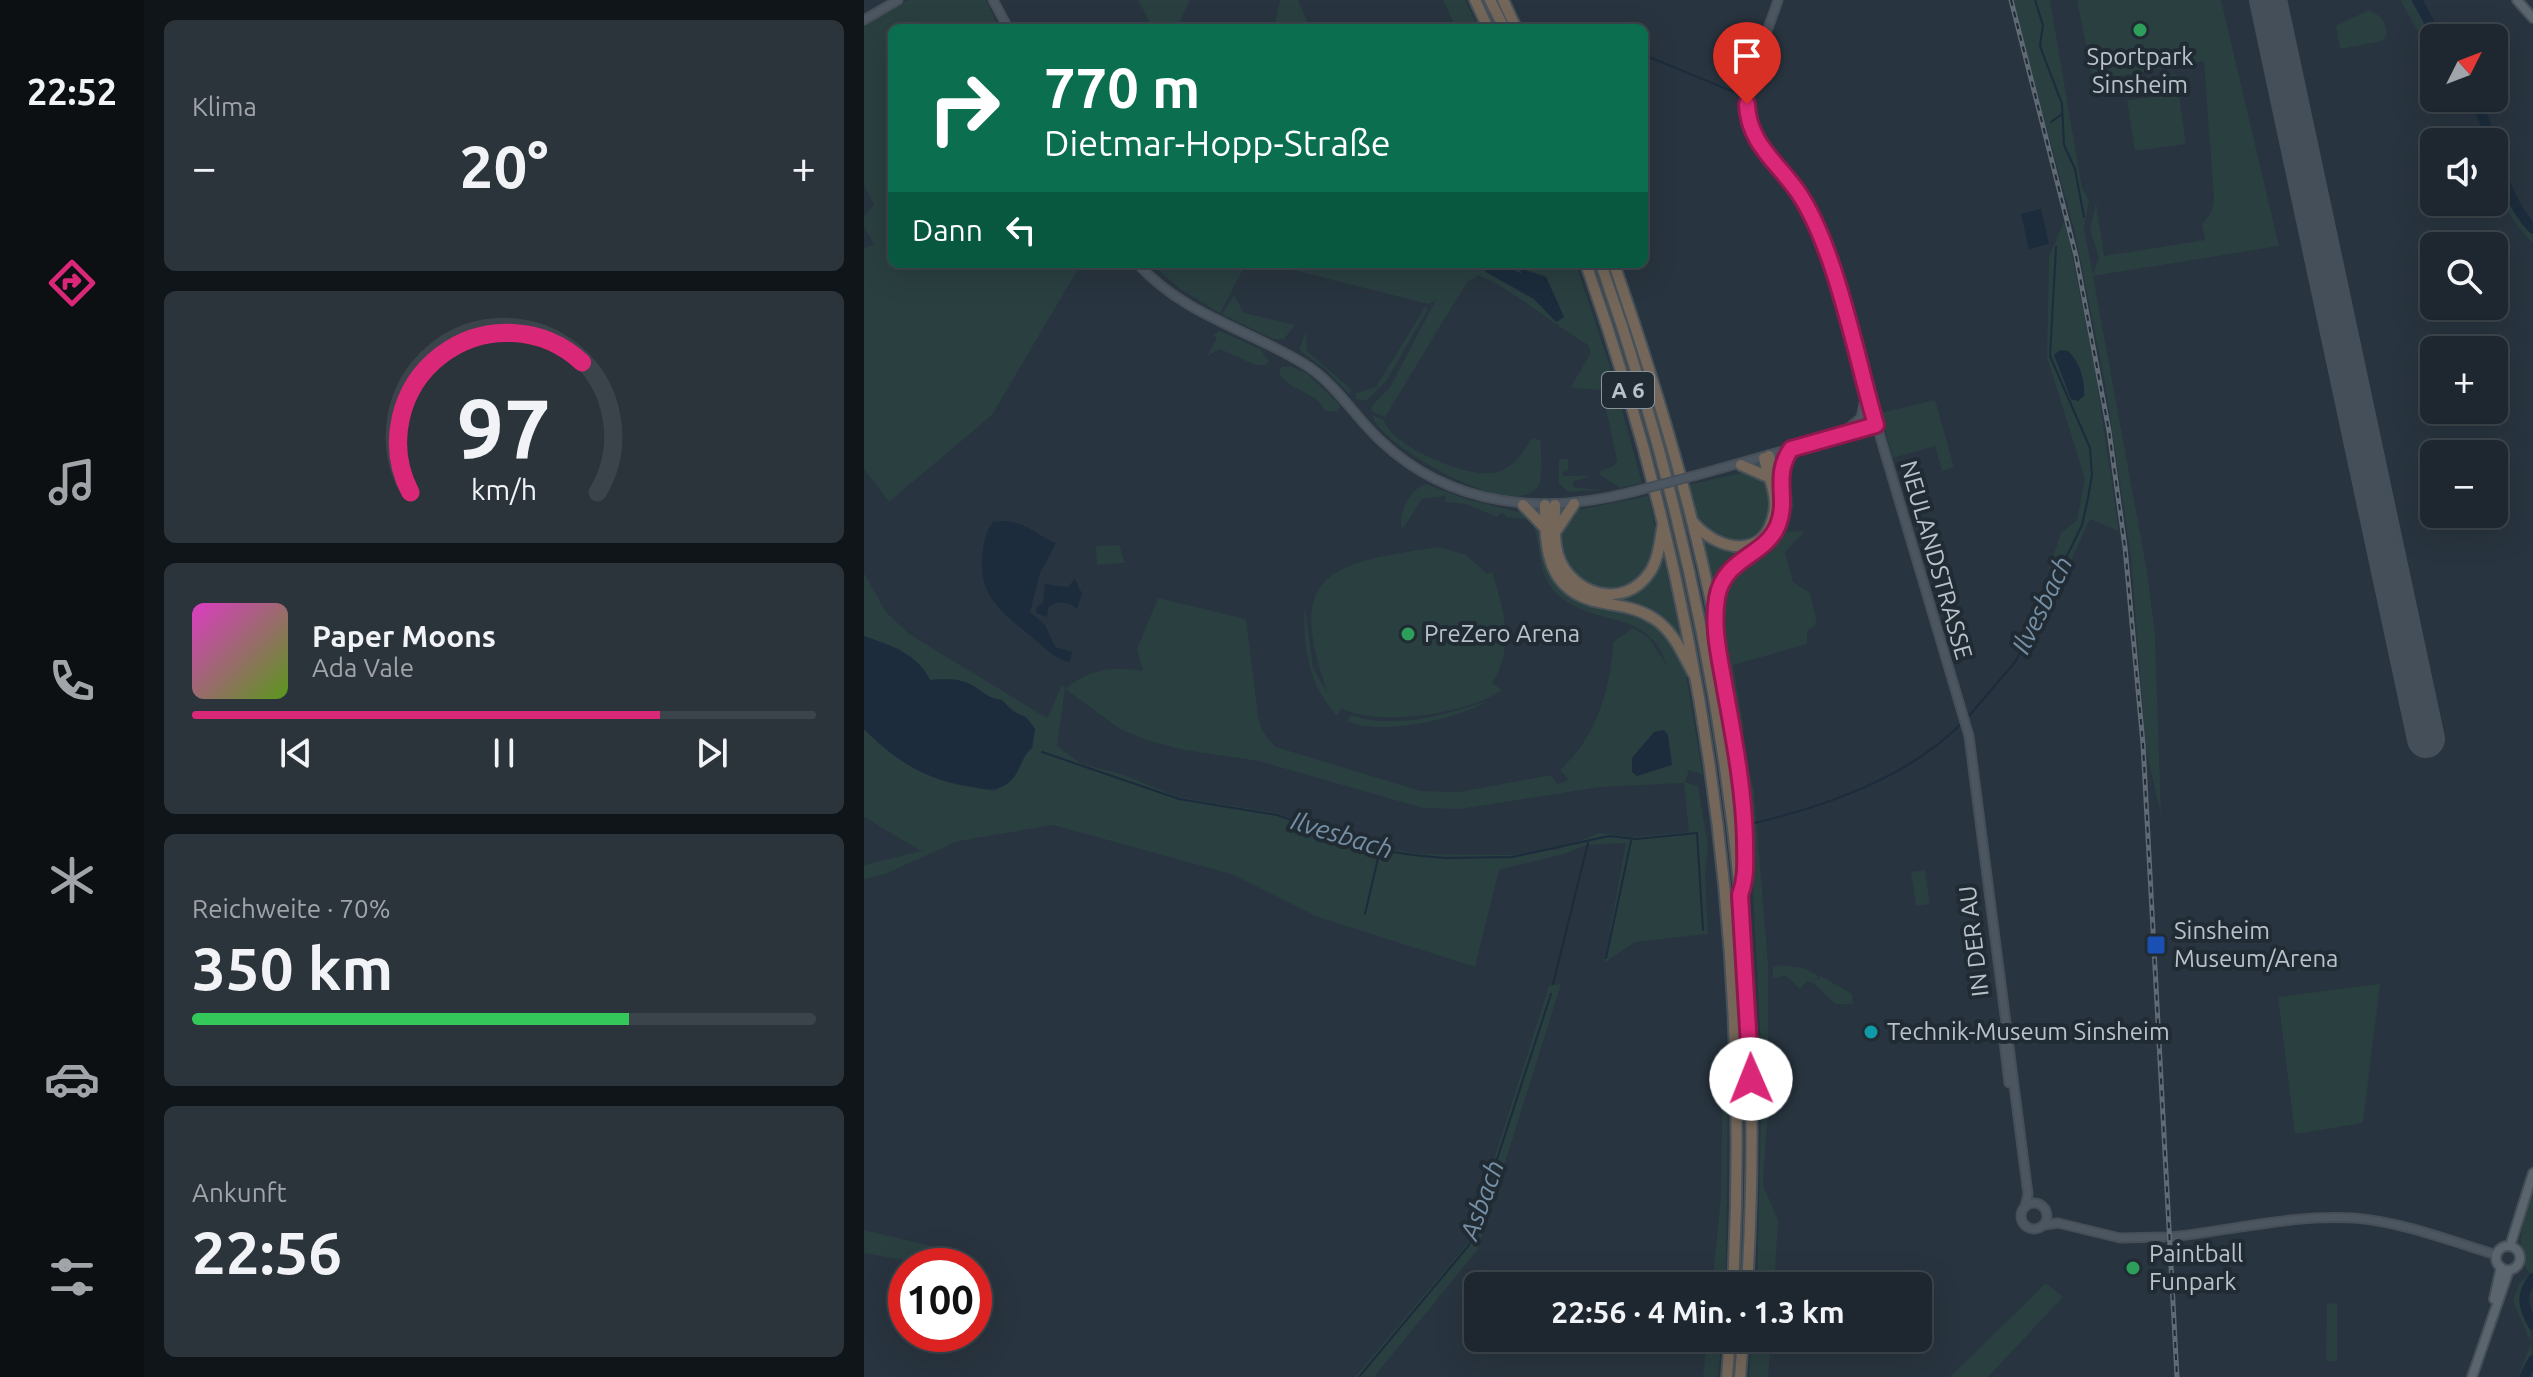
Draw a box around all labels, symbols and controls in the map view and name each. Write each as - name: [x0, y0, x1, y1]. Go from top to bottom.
- marker: Sportpark Sinsheim: [2131, 21, 2149, 39]
- pin: [1713, 22, 1781, 104]
- north arrow: [2420, 24, 2508, 112]
- map controls: [2420, 24, 2508, 528]
- icon: arrive: [1725, 34, 1769, 78]
- place label: Sportpark Sinsheim: [2087, 43, 2193, 98]
- icon: right: [912, 56, 1016, 160]
- text: 770 m: [1044, 56, 1200, 119]
- text: 22:52: [27, 71, 117, 112]
- text: Klima: [192, 92, 257, 121]
- text: Dietmar-Hopp-Straße: [1044, 122, 1391, 163]
- button: sound: [2420, 128, 2508, 216]
- text: 20°: [460, 132, 548, 199]
- text: −: [192, 142, 217, 191]
- text: +: [791, 142, 816, 191]
- icon: left: [999, 208, 1043, 252]
- text: Dann: [912, 213, 983, 247]
- button: search: [2420, 232, 2508, 320]
- icon: directions: [44, 255, 100, 311]
- button: +: [2420, 336, 2508, 424]
- road number: A 6: [1602, 372, 1654, 408]
- text: 97: [457, 381, 551, 475]
- button: −: [2420, 440, 2508, 528]
- icon: music: [44, 454, 100, 510]
- street label: NEULANDSTRASSE: [1895, 457, 1978, 662]
- text: km/h: [471, 473, 537, 505]
- water label: Ilvesbach: [2006, 551, 2078, 658]
- text: Paper Moons: [312, 619, 496, 653]
- place label: PreZero Arena: [1424, 620, 1580, 647]
- marker: PreZero Arena: [1399, 625, 1417, 643]
- icon: phone: [44, 653, 100, 709]
- text: Ada Vale: [312, 653, 414, 682]
- icon: previous: [274, 731, 318, 775]
- icon: pause: [482, 731, 526, 775]
- icon: next: [690, 731, 734, 775]
- water label: Ilvesbach: [1288, 805, 1396, 864]
- icon: climate: [44, 852, 100, 908]
- street label: IN DER AU: [1953, 884, 1994, 998]
- text: Reichweite · 70%: [192, 894, 391, 923]
- place label: Sinsheim Museum/Arena: [2174, 917, 2338, 972]
- text: 350 km: [192, 934, 393, 1001]
- marker: Sinsheim Museum/Arena: [2145, 934, 2167, 956]
- place label: Technik-Museum Sinsheim: [1887, 1018, 2170, 1045]
- marker: Technik-Museum Sinsheim: [1862, 1023, 1880, 1041]
- position arrow: [1709, 1037, 1793, 1121]
- icon: car: [44, 1051, 100, 1107]
- water label: Asbach: [1453, 1156, 1509, 1245]
- text: Ankunft: [192, 1178, 287, 1207]
- text: 22:56: [192, 1218, 342, 1285]
- place label: Paintball Funpark: [2149, 1240, 2243, 1295]
- speed limit sign: 100: [888, 1248, 992, 1352]
- icon: filters: [44, 1249, 100, 1305]
- marker: Paintball Funpark: [2124, 1259, 2142, 1277]
- text: 22:56 · 4 Min. · 1.3 km: [1551, 1295, 1845, 1329]

